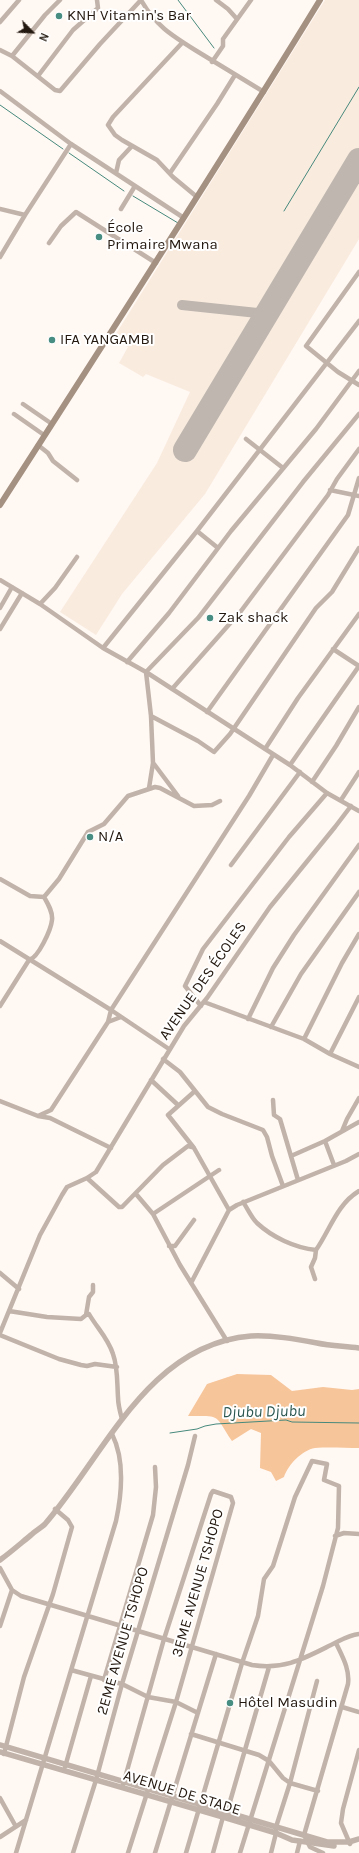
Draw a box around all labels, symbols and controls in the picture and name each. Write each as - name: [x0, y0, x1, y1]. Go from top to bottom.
- place label: KNH Vitamin's Bar: [67, 7, 191, 25]
- marker: KNH Vitamin's Bar: [54, 11, 64, 21]
- north arrow: [12, 12, 52, 52]
- text: N: [36, 31, 51, 43]
- place label: École Primaire Mwana: [107, 219, 218, 254]
- marker: École Primaire Mwana: [94, 232, 104, 242]
- place label: IFA YANGAMBI: [60, 331, 154, 349]
- marker: IFA YANGAMBI: [47, 335, 57, 345]
- place label: Zak shack: [218, 609, 289, 627]
- marker: Zak shack: [205, 613, 215, 623]
- place label: N/A: [98, 828, 123, 846]
- marker: N/A: [85, 832, 95, 842]
- street label: AVENUE DES ÉCOLES: [156, 919, 250, 1043]
- water label: Djubu Djubu: [222, 1402, 306, 1422]
- street label: 3EME AVENUE TSHOPO: [168, 1507, 228, 1659]
- street label: 2EME AVENUE TSHOPO: [93, 1565, 153, 1717]
- place label: Hôtel Masudin: [238, 1694, 338, 1712]
- marker: Hôtel Masudin: [225, 1698, 235, 1708]
- street label: AVENUE DE STADE: [121, 1767, 243, 1819]

